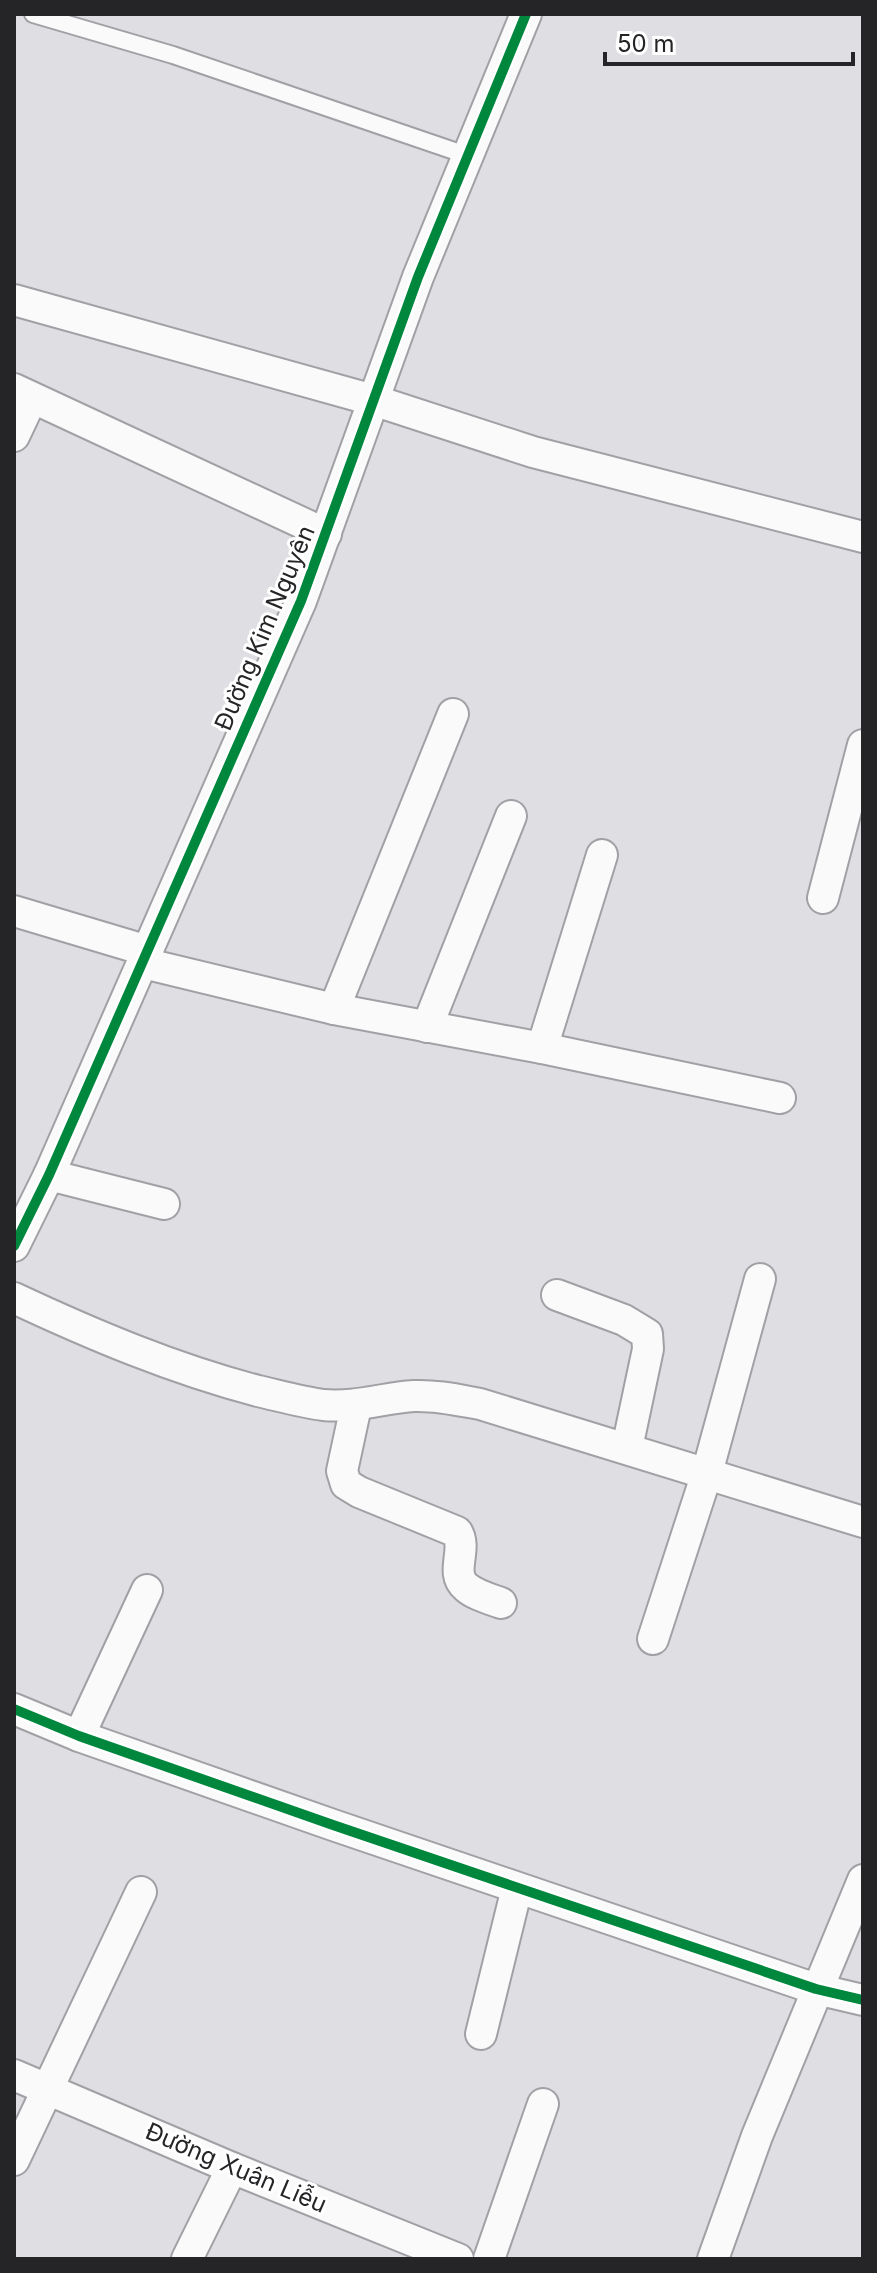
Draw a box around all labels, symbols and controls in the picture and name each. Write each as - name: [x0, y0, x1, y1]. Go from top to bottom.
- scale bar: [605, 16, 853, 66]
- text: 50 m: [617, 29, 675, 58]
- street label: Đường Kim Nguyên: [208, 521, 321, 735]
- street label: Đường Xuân Liễu: [141, 2116, 331, 2219]

